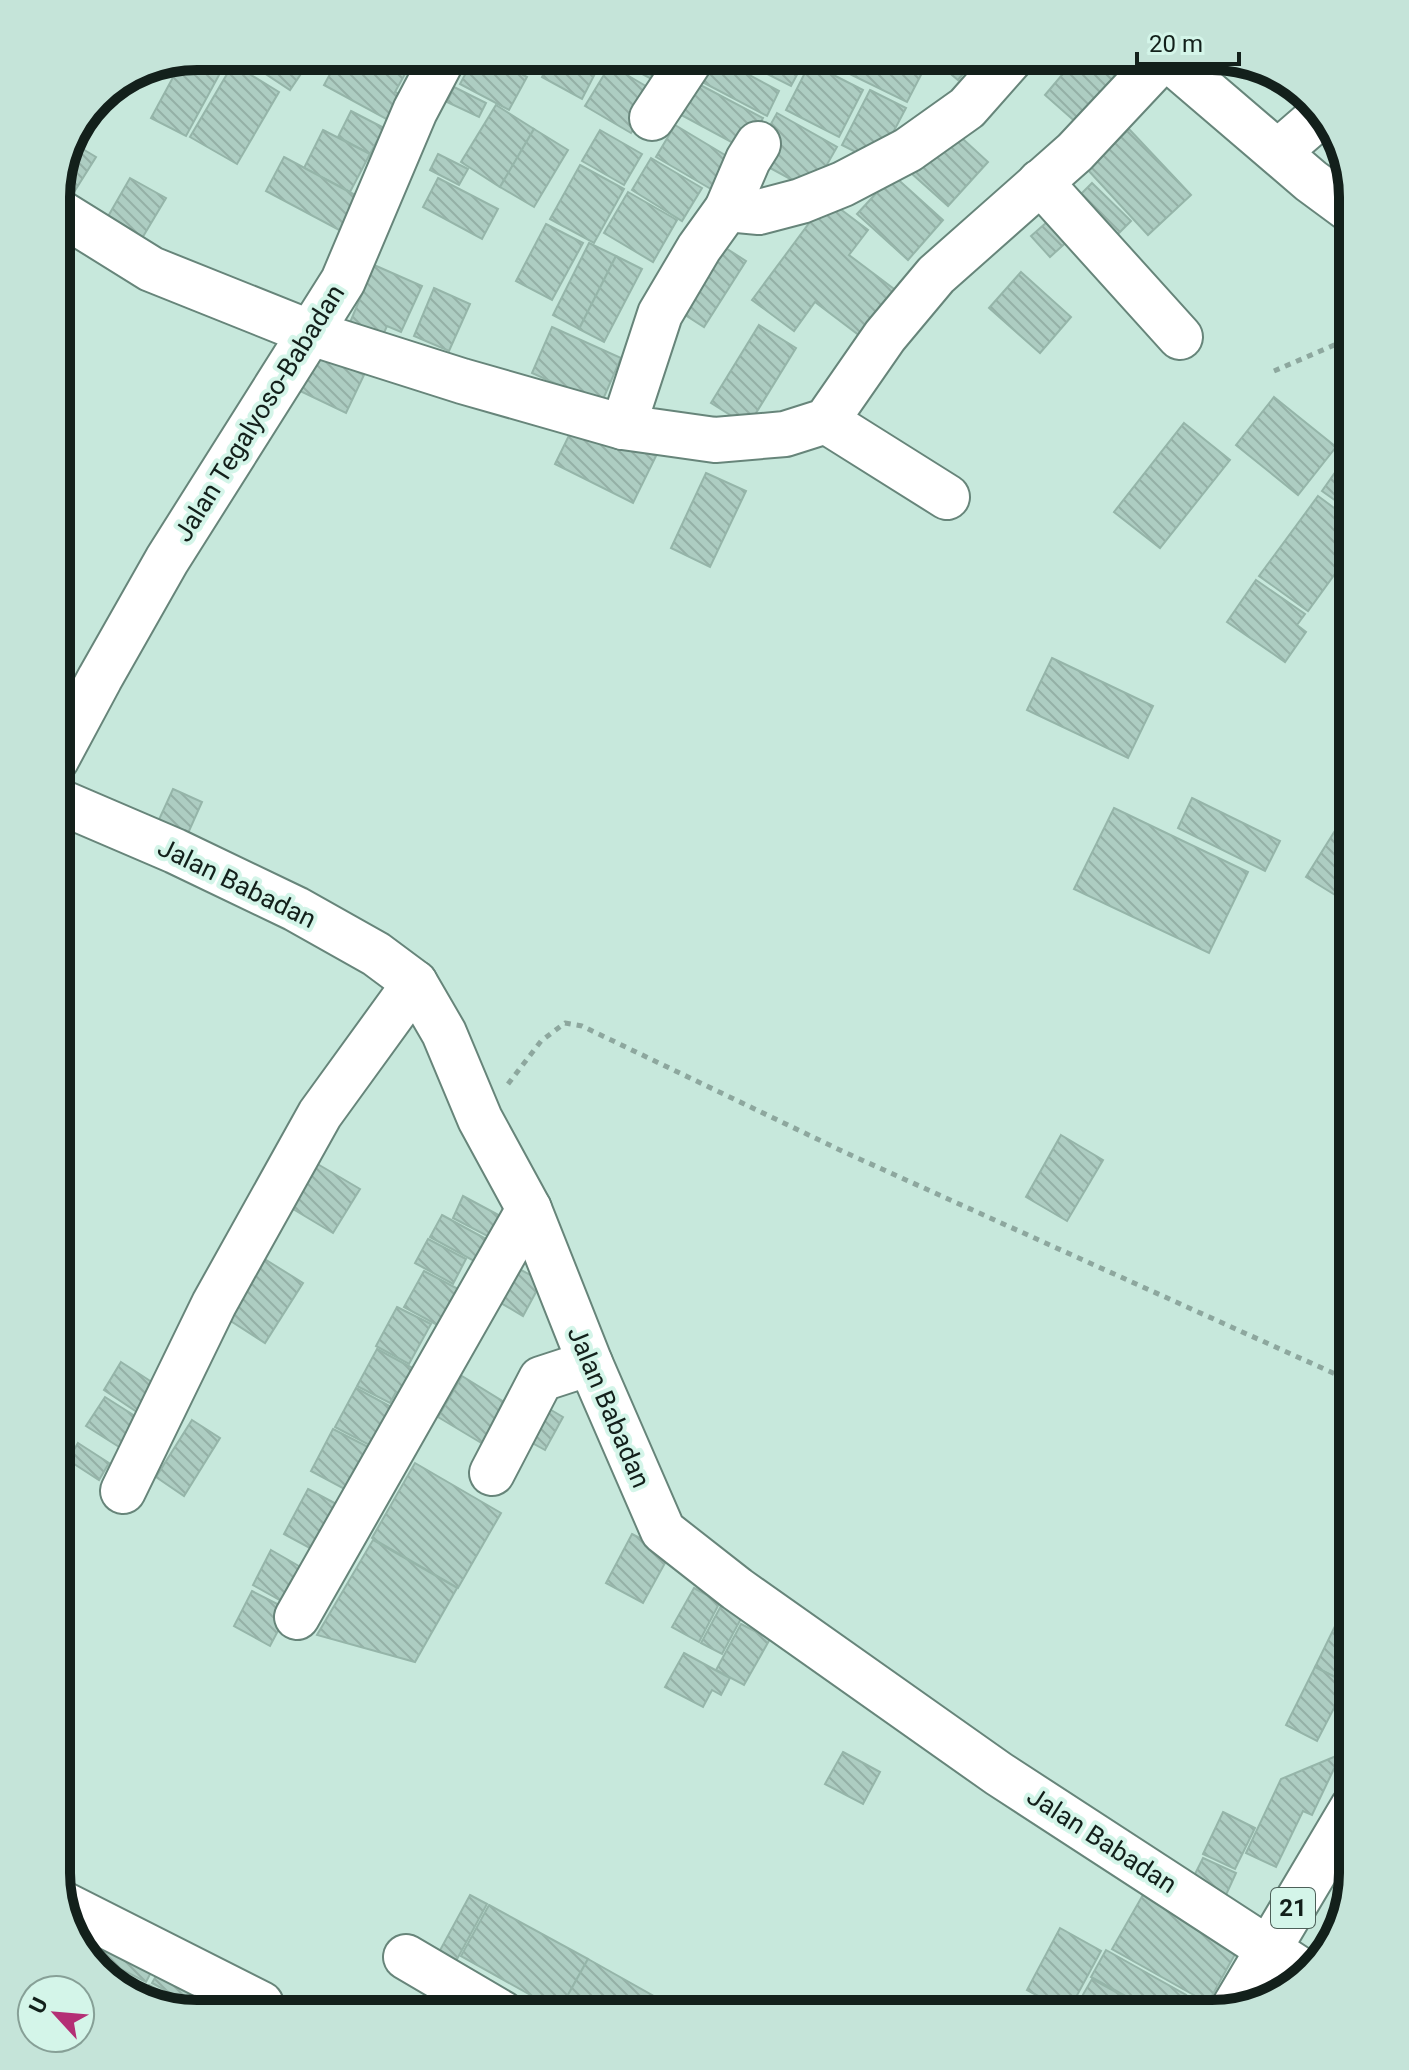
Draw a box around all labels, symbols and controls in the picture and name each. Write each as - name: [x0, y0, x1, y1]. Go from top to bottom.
- scale bar: [1137, 16, 1239, 66]
- text: 20 m: [1149, 30, 1203, 58]
- street label: Jalan Tegalyoso-Babadan: [168, 279, 350, 547]
- street label: Jalan Babadan: [153, 832, 321, 934]
- street label: Jalan Babadan: [562, 1322, 656, 1492]
- street label: Jalan Babadan: [1022, 1781, 1182, 1899]
- road number: 21: [1271, 1888, 1315, 1928]
- north arrow: [16, 1974, 96, 2054]
- text: U: [24, 1993, 53, 2017]

